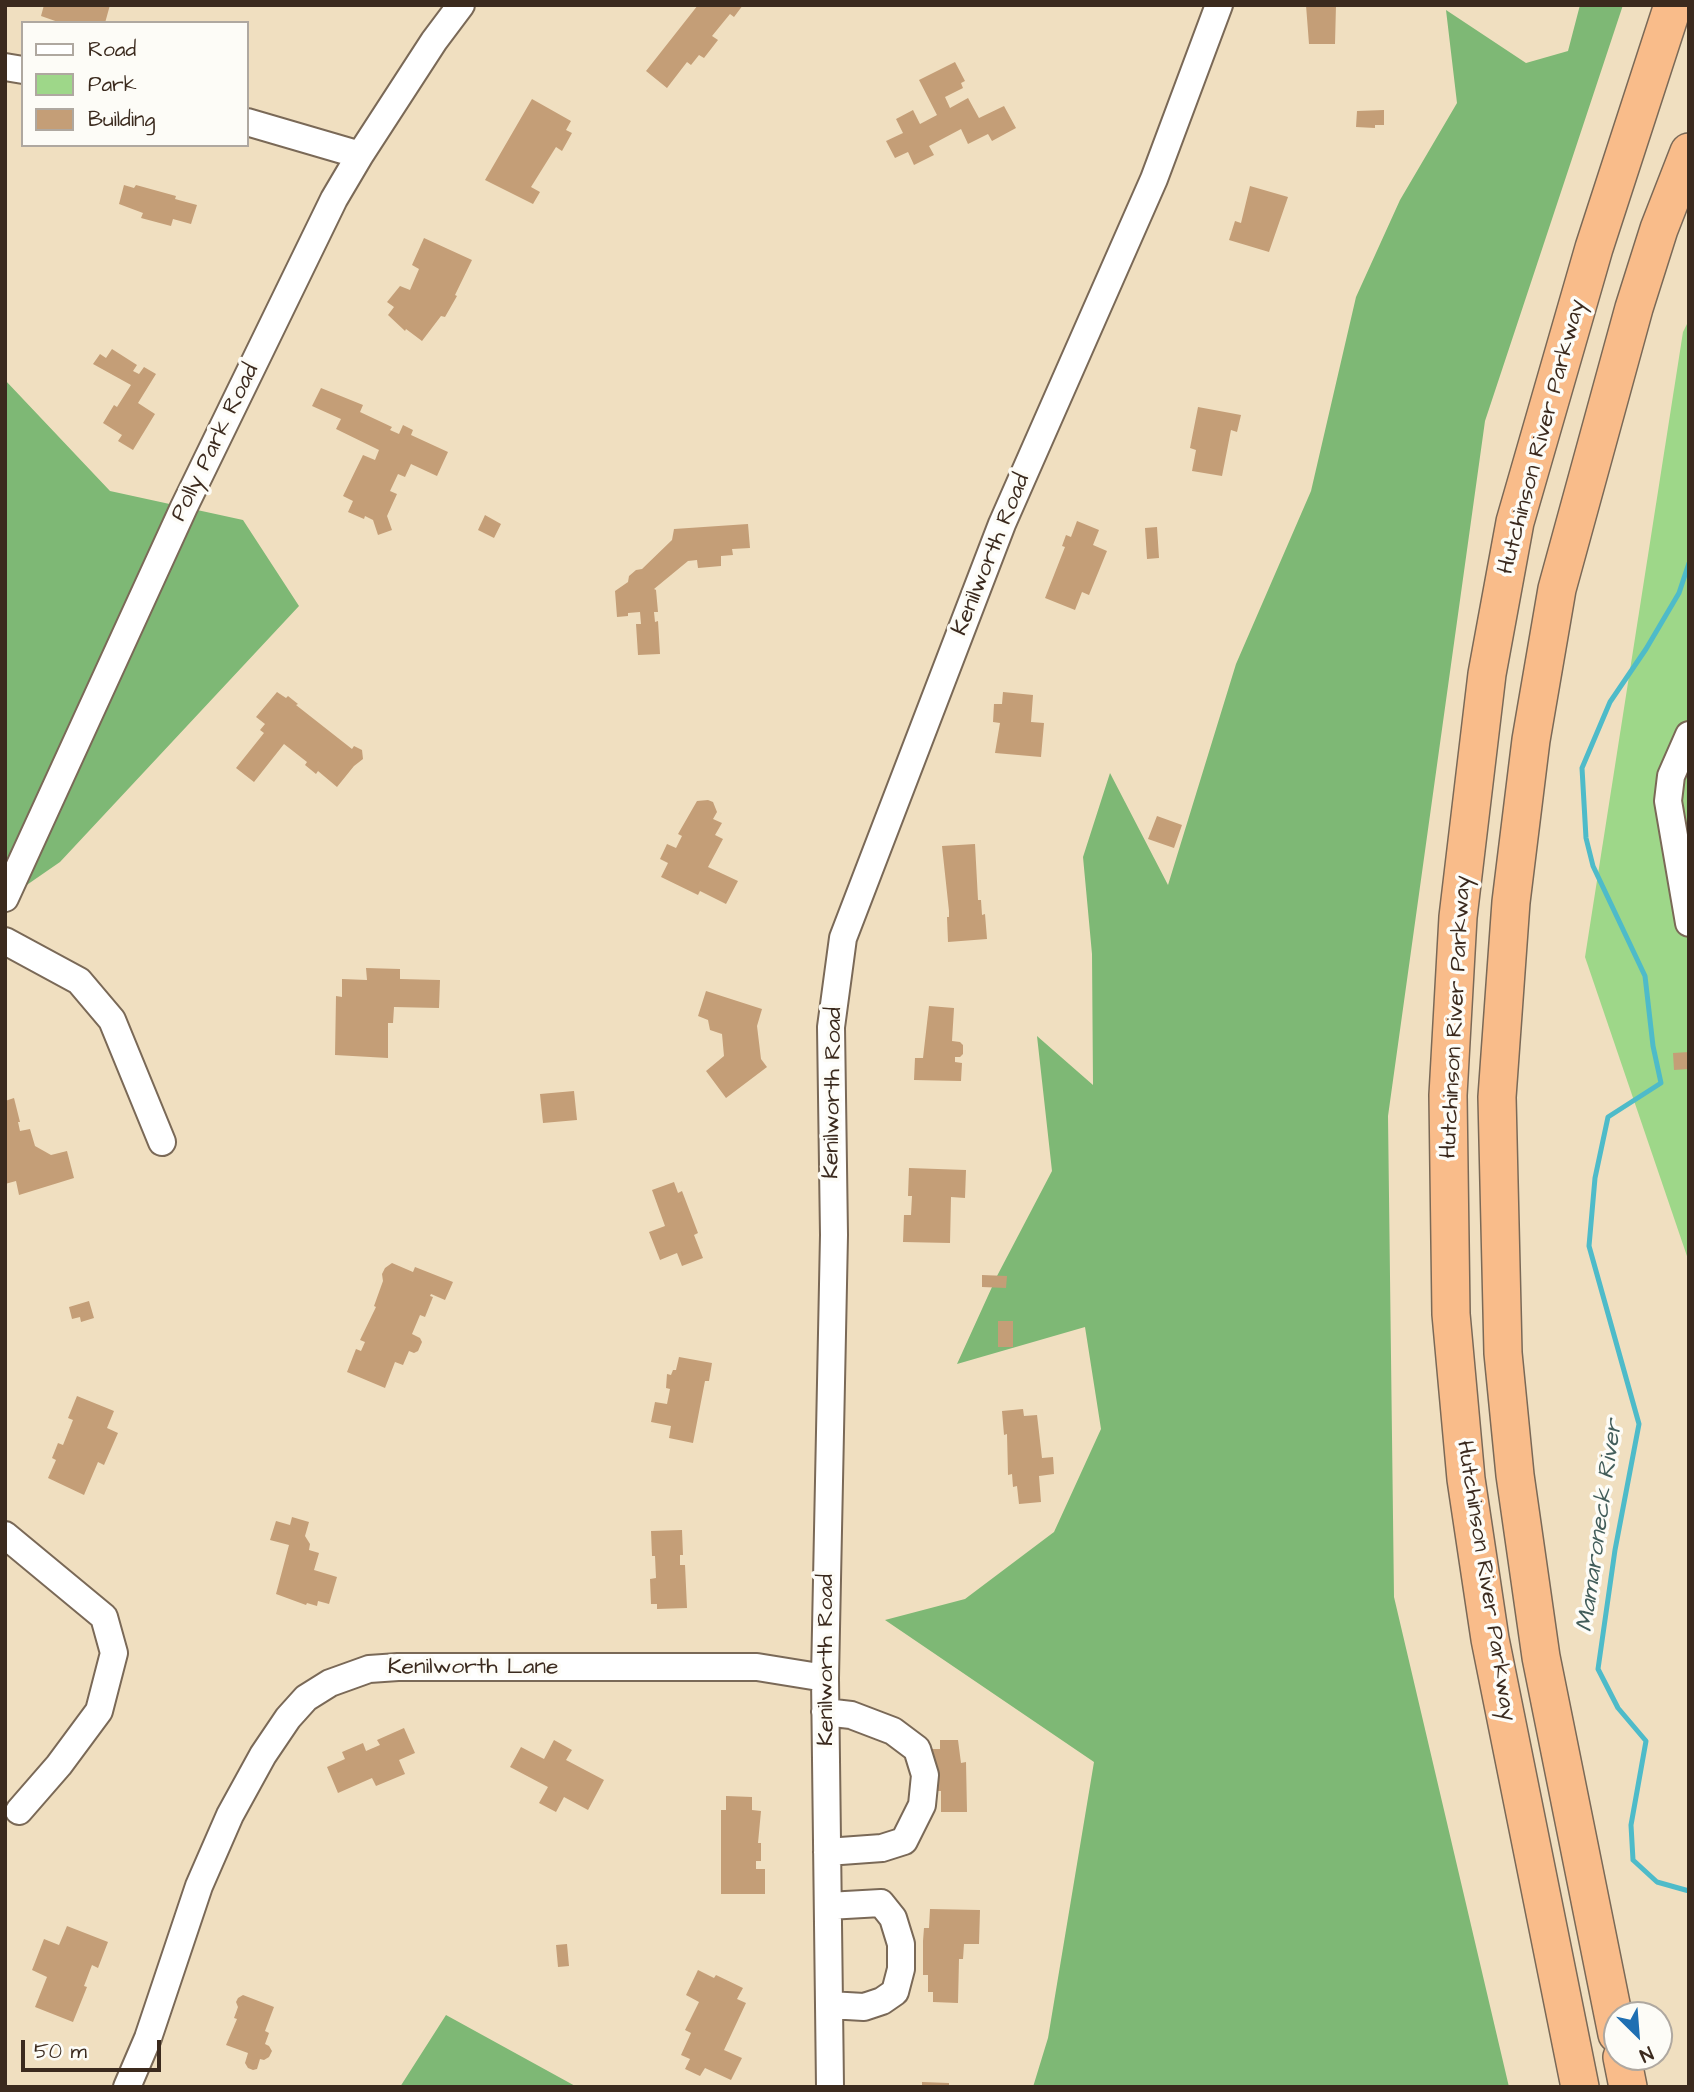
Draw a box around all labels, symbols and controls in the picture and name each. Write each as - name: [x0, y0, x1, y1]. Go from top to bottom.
- legend: [21, 21, 248, 147]
- text: Road: [88, 35, 136, 64]
- text: Park: [88, 70, 137, 99]
- text: Building: [88, 105, 155, 134]
- street label: Hutchinson River Parkway: [1493, 297, 1593, 577]
- street label: Polly Park Road: [166, 360, 266, 526]
- street label: Kenilworth Road: [947, 470, 1037, 640]
- street label: Hutchinson River Parkway: [1436, 875, 1478, 1159]
- street label: Kenilworth Road: [819, 1007, 849, 1179]
- water label: Mamaroneck River: [1572, 1418, 1630, 1634]
- street label: Hutchinson River Parkway: [1449, 1439, 1521, 1723]
- street label: Kenilworth Road: [813, 1574, 841, 1746]
- street label: Kenilworth Lane: [388, 1654, 558, 1682]
- north arrow: [1603, 2001, 1673, 2071]
- scale bar: [24, 2025, 164, 2070]
- text: 50 m: [34, 2037, 87, 2066]
- text: N: [1635, 2039, 1657, 2068]

